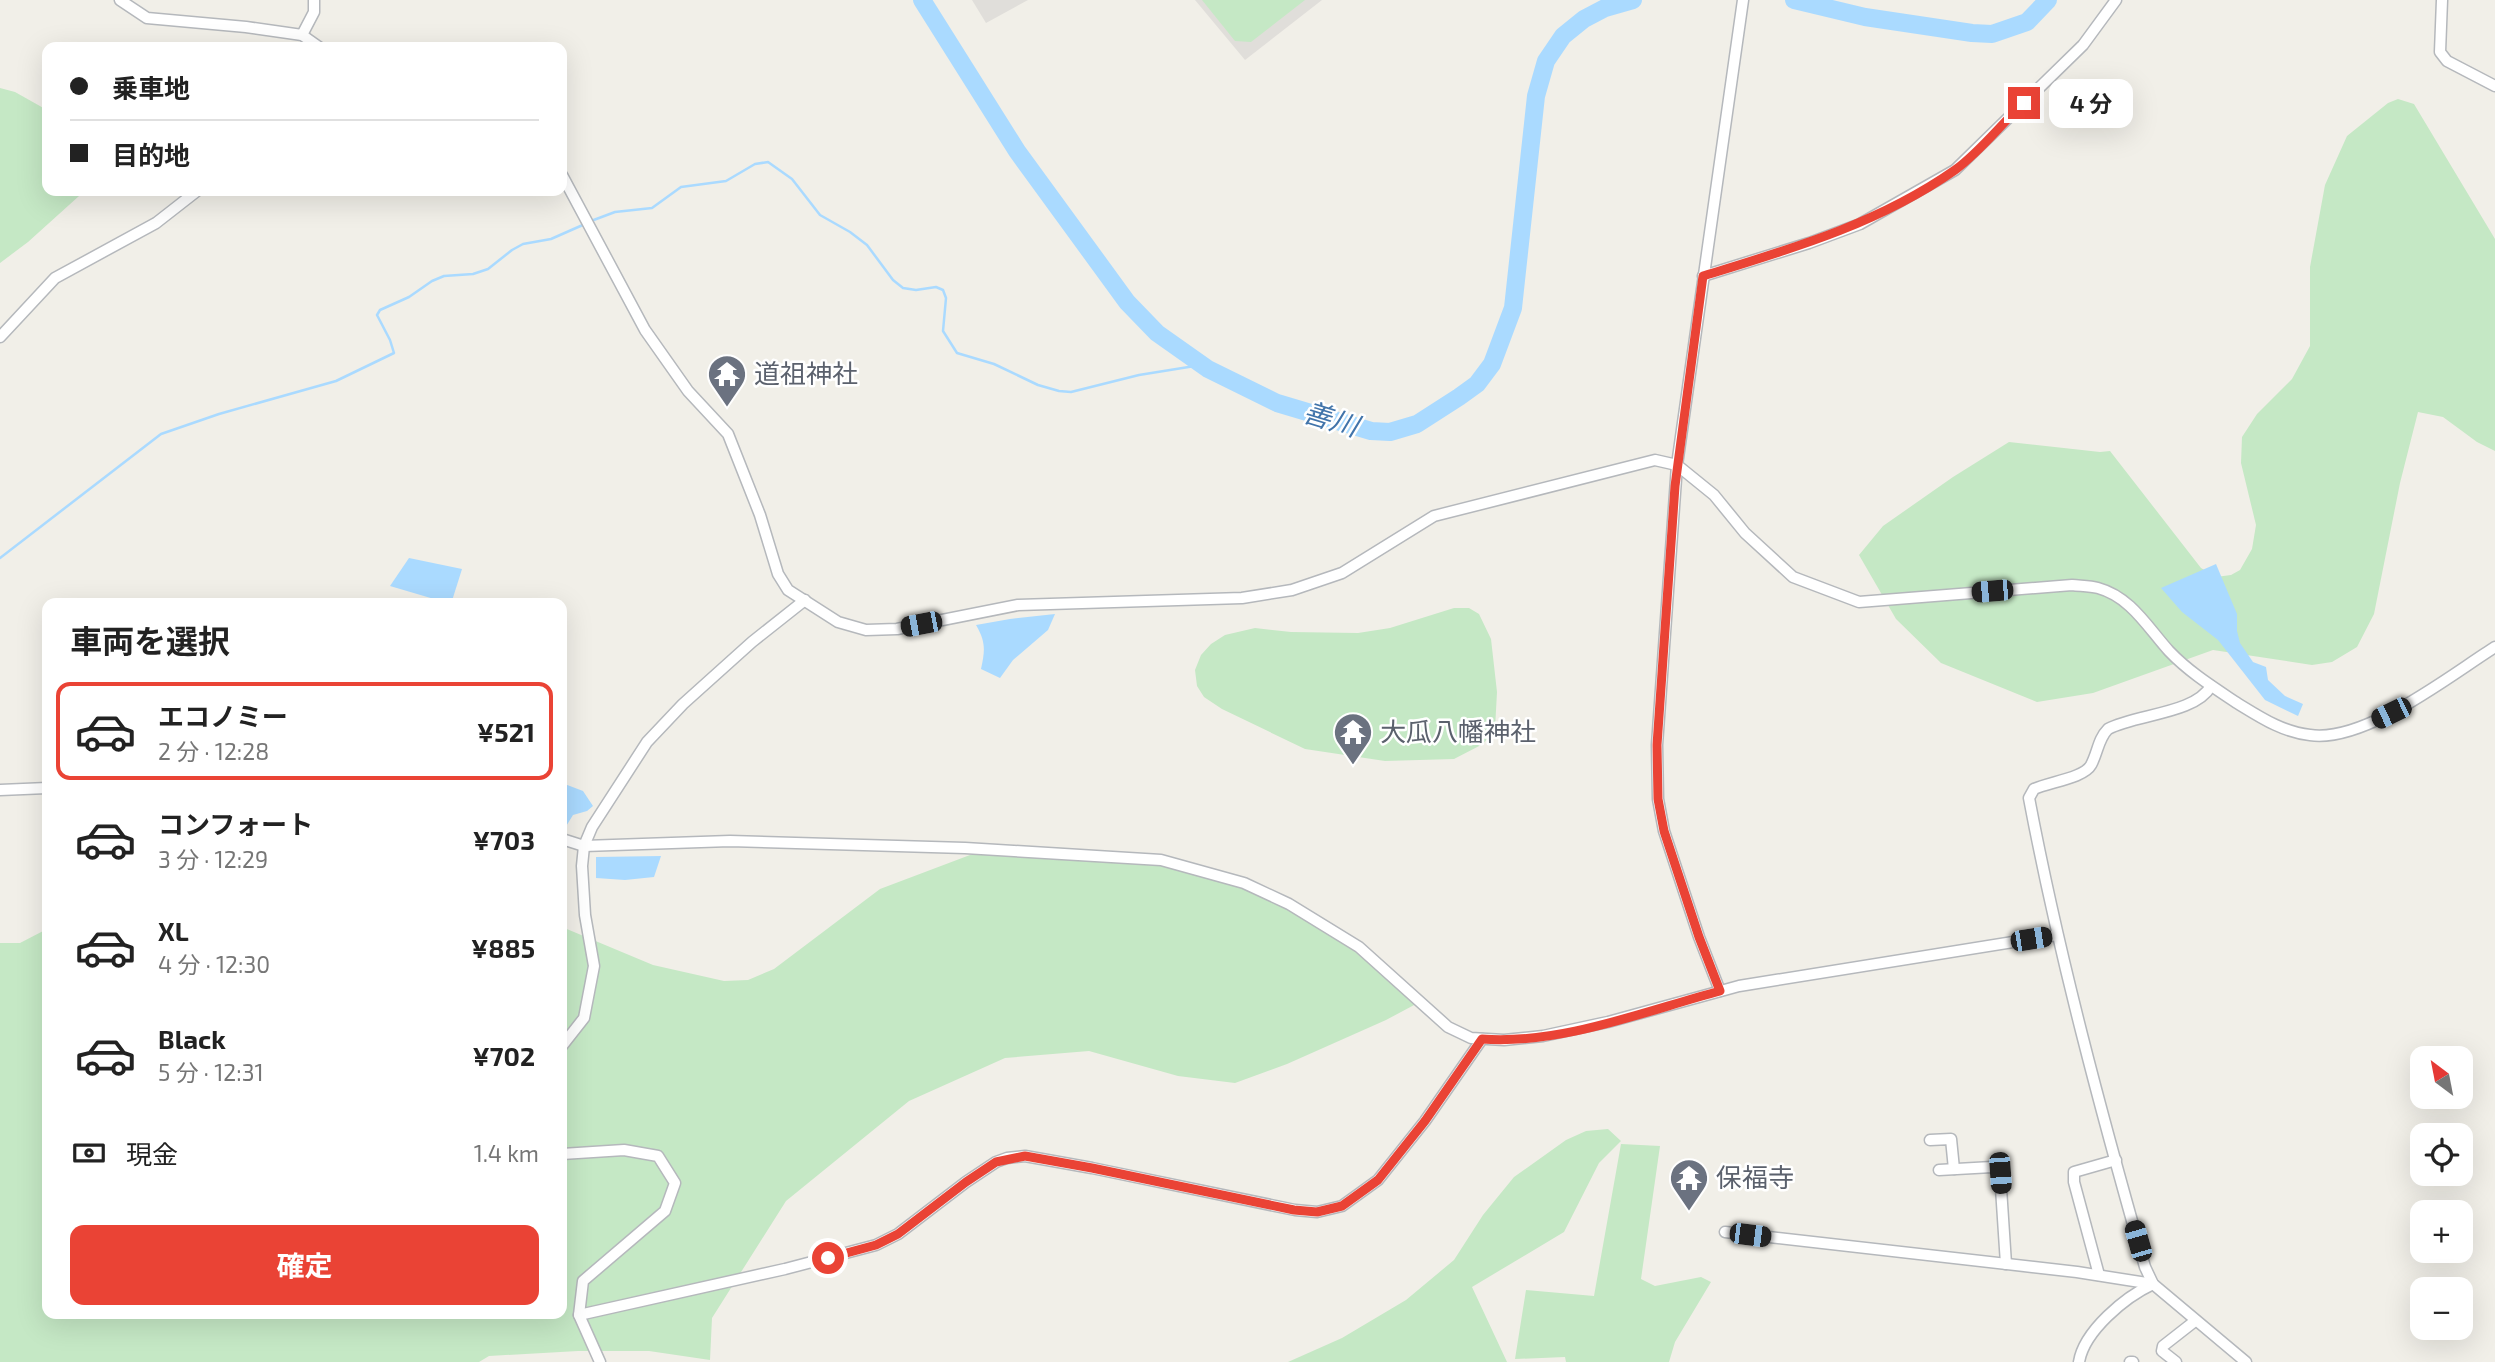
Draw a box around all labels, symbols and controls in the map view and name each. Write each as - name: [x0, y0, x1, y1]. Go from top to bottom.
- text: 乗車地: [112, 72, 190, 103]
- callout: 4 分: [2048, 78, 2132, 128]
- route end: [2008, 87, 2040, 119]
- text: 4 分: [2070, 89, 2112, 117]
- text: 目的地: [112, 139, 190, 170]
- temple icon: 道祖神社: [706, 353, 748, 408]
- place label: 道祖神社: [754, 357, 858, 388]
- water label: 善川: [1300, 394, 1366, 443]
- car: [1971, 579, 2014, 603]
- car: [899, 610, 944, 638]
- text: 車両を選択: [70, 621, 230, 659]
- car: [2368, 694, 2415, 732]
- icon: car: [74, 700, 137, 763]
- text: エコノミー: [158, 700, 288, 731]
- temple icon: 大瓜八幡神社: [1332, 711, 1374, 766]
- place label: 大瓜八幡神社: [1380, 715, 1536, 746]
- text: ¥521: [477, 716, 535, 747]
- text: 2 分 · 12:28: [158, 737, 269, 765]
- icon: car: [74, 808, 137, 871]
- text: コンフォート: [158, 808, 313, 839]
- text: ¥703: [473, 824, 535, 855]
- text: 3 分 · 12:29: [158, 845, 268, 873]
- text: XL: [158, 915, 189, 946]
- icon: car: [74, 916, 137, 979]
- car: [2009, 925, 2054, 953]
- text: ¥885: [471, 932, 535, 963]
- text: 4 分 · 12:30: [158, 950, 270, 978]
- text: Black: [158, 1023, 226, 1054]
- icon: car: [74, 1024, 137, 1087]
- text: ¥702: [472, 1040, 535, 1071]
- north arrow: [2410, 1046, 2473, 1110]
- map controls: [2410, 1046, 2473, 1340]
- text: 5 分 · 12:31: [158, 1058, 264, 1086]
- button: locate: [2410, 1123, 2473, 1186]
- icon: cash: [70, 1134, 108, 1172]
- text: 現金: [126, 1138, 178, 1169]
- text: 1.4 km: [474, 1139, 539, 1167]
- car: [1989, 1151, 2012, 1195]
- temple icon: 保福寺: [1668, 1157, 1710, 1212]
- place label: 保福寺: [1716, 1161, 1794, 1192]
- button: +: [2410, 1200, 2473, 1263]
- car: [2123, 1218, 2154, 1264]
- car: [1728, 1222, 1773, 1248]
- button: 確定: [70, 1225, 539, 1305]
- route start: [812, 1242, 844, 1274]
- button: −: [2410, 1277, 2473, 1340]

